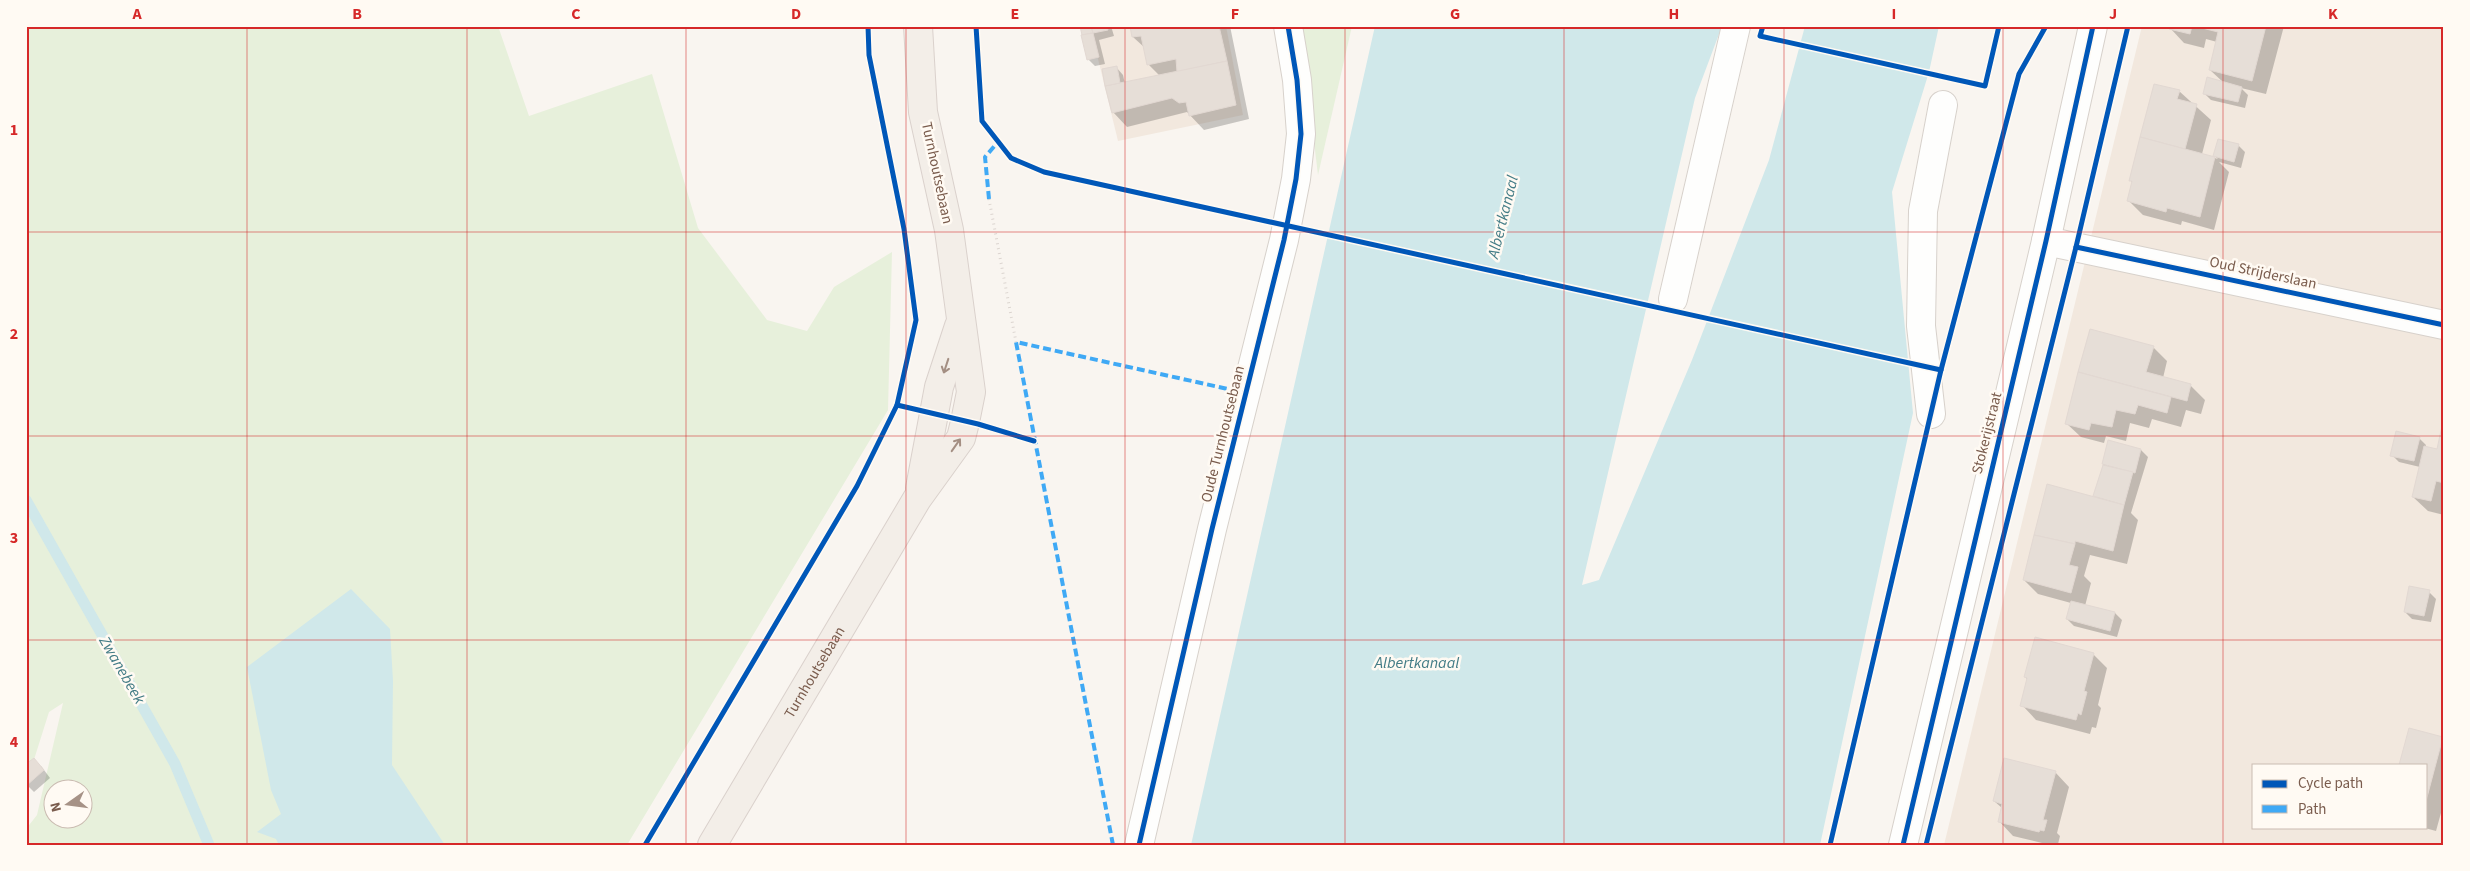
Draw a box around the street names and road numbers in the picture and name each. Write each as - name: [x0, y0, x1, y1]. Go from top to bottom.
- street label: Turnhoutsebaan: [916, 120, 958, 226]
- street label: Oud Strijderslaan: [2207, 251, 2319, 295]
- street label: Oude Turnhoutsebaan: [1196, 363, 1250, 505]
- street label: Stokerijstraat: [1967, 390, 2007, 476]
- street label: Turnhoutsebaan: [779, 622, 850, 722]

